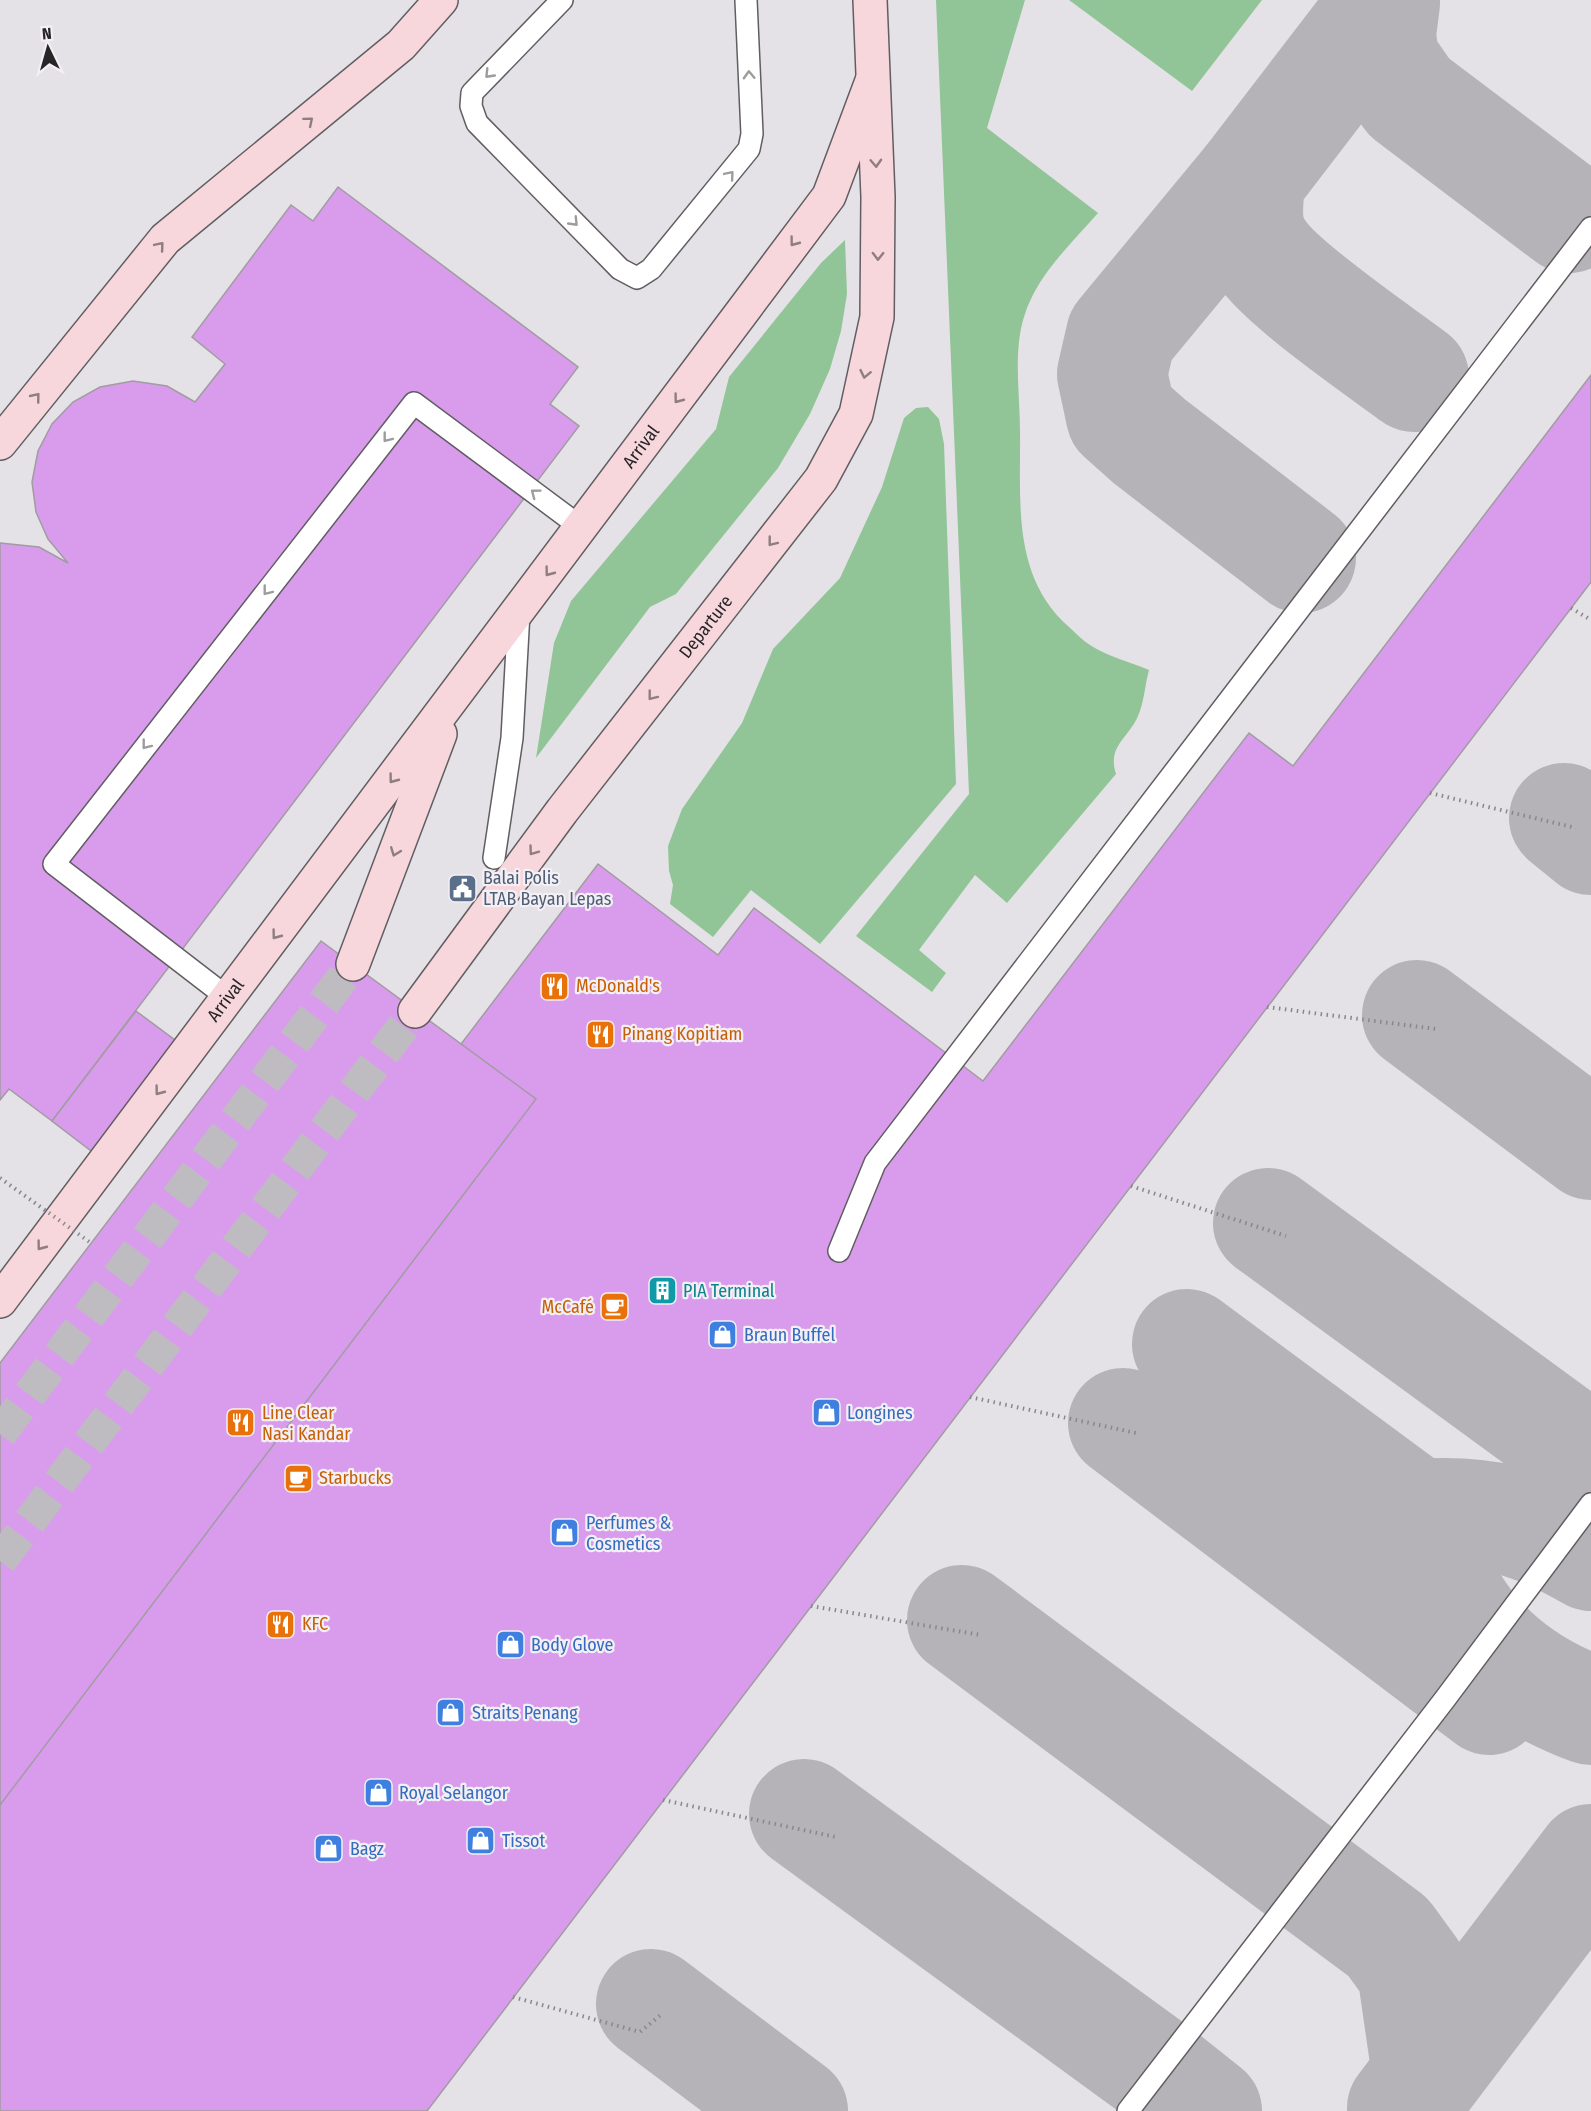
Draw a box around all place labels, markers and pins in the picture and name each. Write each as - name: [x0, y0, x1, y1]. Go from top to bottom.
- place label: Balai Polis LTAB Bayan Lepas: [483, 867, 612, 910]
- public building icon: Balai Polis LTAB Bayan Lepas: [446, 872, 478, 904]
- restaurant icon: McDonald's: [539, 970, 571, 1002]
- place label: McDonald's: [576, 975, 660, 997]
- restaurant icon: Pinang Kopitiam: [585, 1018, 617, 1050]
- place label: Pinang Kopitiam: [622, 1023, 742, 1045]
- building icon: PIA Terminal: [646, 1275, 678, 1307]
- place label: PIA Terminal: [683, 1280, 775, 1302]
- cafe icon: McCafé: [599, 1291, 631, 1323]
- place label: McCafé: [541, 1296, 594, 1318]
- shop icon: Braun Buffel: [707, 1319, 739, 1351]
- place label: Braun Buffel: [744, 1324, 836, 1346]
- shop icon: Longines: [810, 1397, 842, 1429]
- place label: Line Clear Nasi Kandar: [262, 1402, 351, 1445]
- place label: Longines: [847, 1402, 913, 1424]
- restaurant icon: Line Clear Nasi Kandar: [225, 1407, 257, 1439]
- cafe icon: Starbucks: [282, 1462, 314, 1494]
- place label: Starbucks: [319, 1467, 392, 1489]
- place label: Perfumes & Cosmetics: [586, 1512, 672, 1555]
- shop icon: Perfumes & Cosmetics: [549, 1517, 581, 1549]
- restaurant icon: KFC: [265, 1608, 297, 1640]
- place label: KFC: [302, 1613, 328, 1635]
- shop icon: Body Glove: [494, 1629, 526, 1661]
- place label: Body Glove: [531, 1634, 614, 1656]
- shop icon: Straits Penang: [435, 1697, 467, 1729]
- place label: Straits Penang: [472, 1702, 578, 1724]
- shop icon: Royal Selangor: [362, 1777, 394, 1809]
- place label: Royal Selangor: [399, 1782, 509, 1804]
- shop icon: Tissot: [465, 1825, 497, 1857]
- place label: Tissot: [502, 1830, 546, 1852]
- shop icon: Bagz: [313, 1833, 345, 1865]
- place label: Bagz: [350, 1838, 384, 1860]

